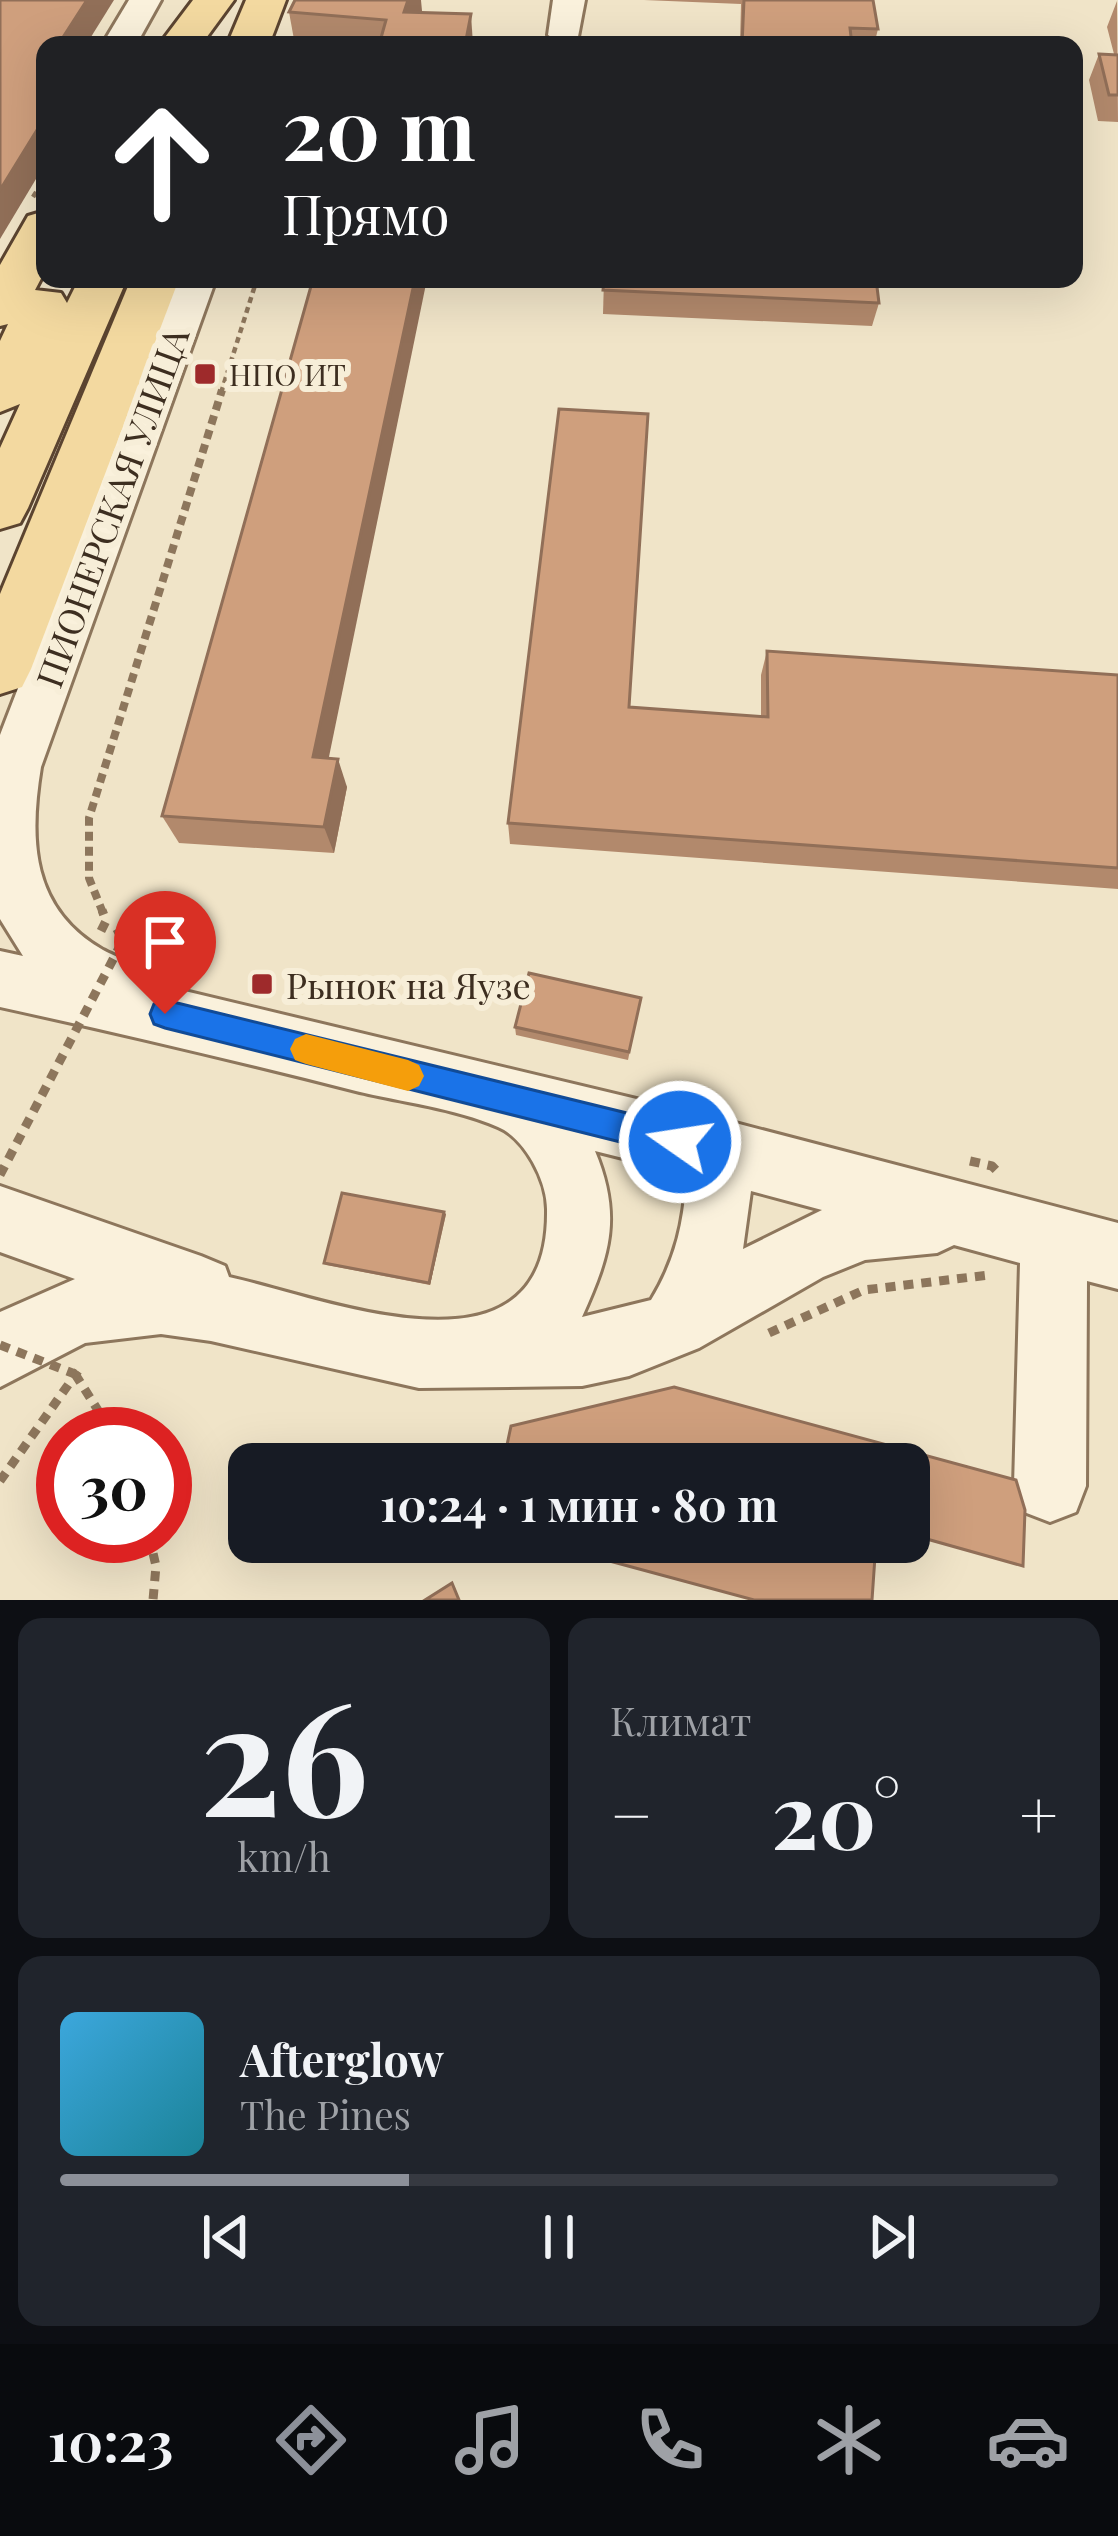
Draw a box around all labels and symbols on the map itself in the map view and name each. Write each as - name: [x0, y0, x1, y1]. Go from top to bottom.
- street label: ПИОНЕРСКАЯ УЛИЦА: [24, 320, 199, 694]
- place label: НПО ИТ: [229, 354, 346, 394]
- marker: НПО ИТ: [192, 361, 218, 387]
- pin: [114, 891, 216, 1014]
- place label: Рынок на Яузе: [286, 960, 531, 1008]
- marker: Рынок на Яузе: [249, 971, 275, 997]
- position arrow: [617, 1079, 743, 1205]
- speed limit sign: 30: [36, 1407, 192, 1563]

